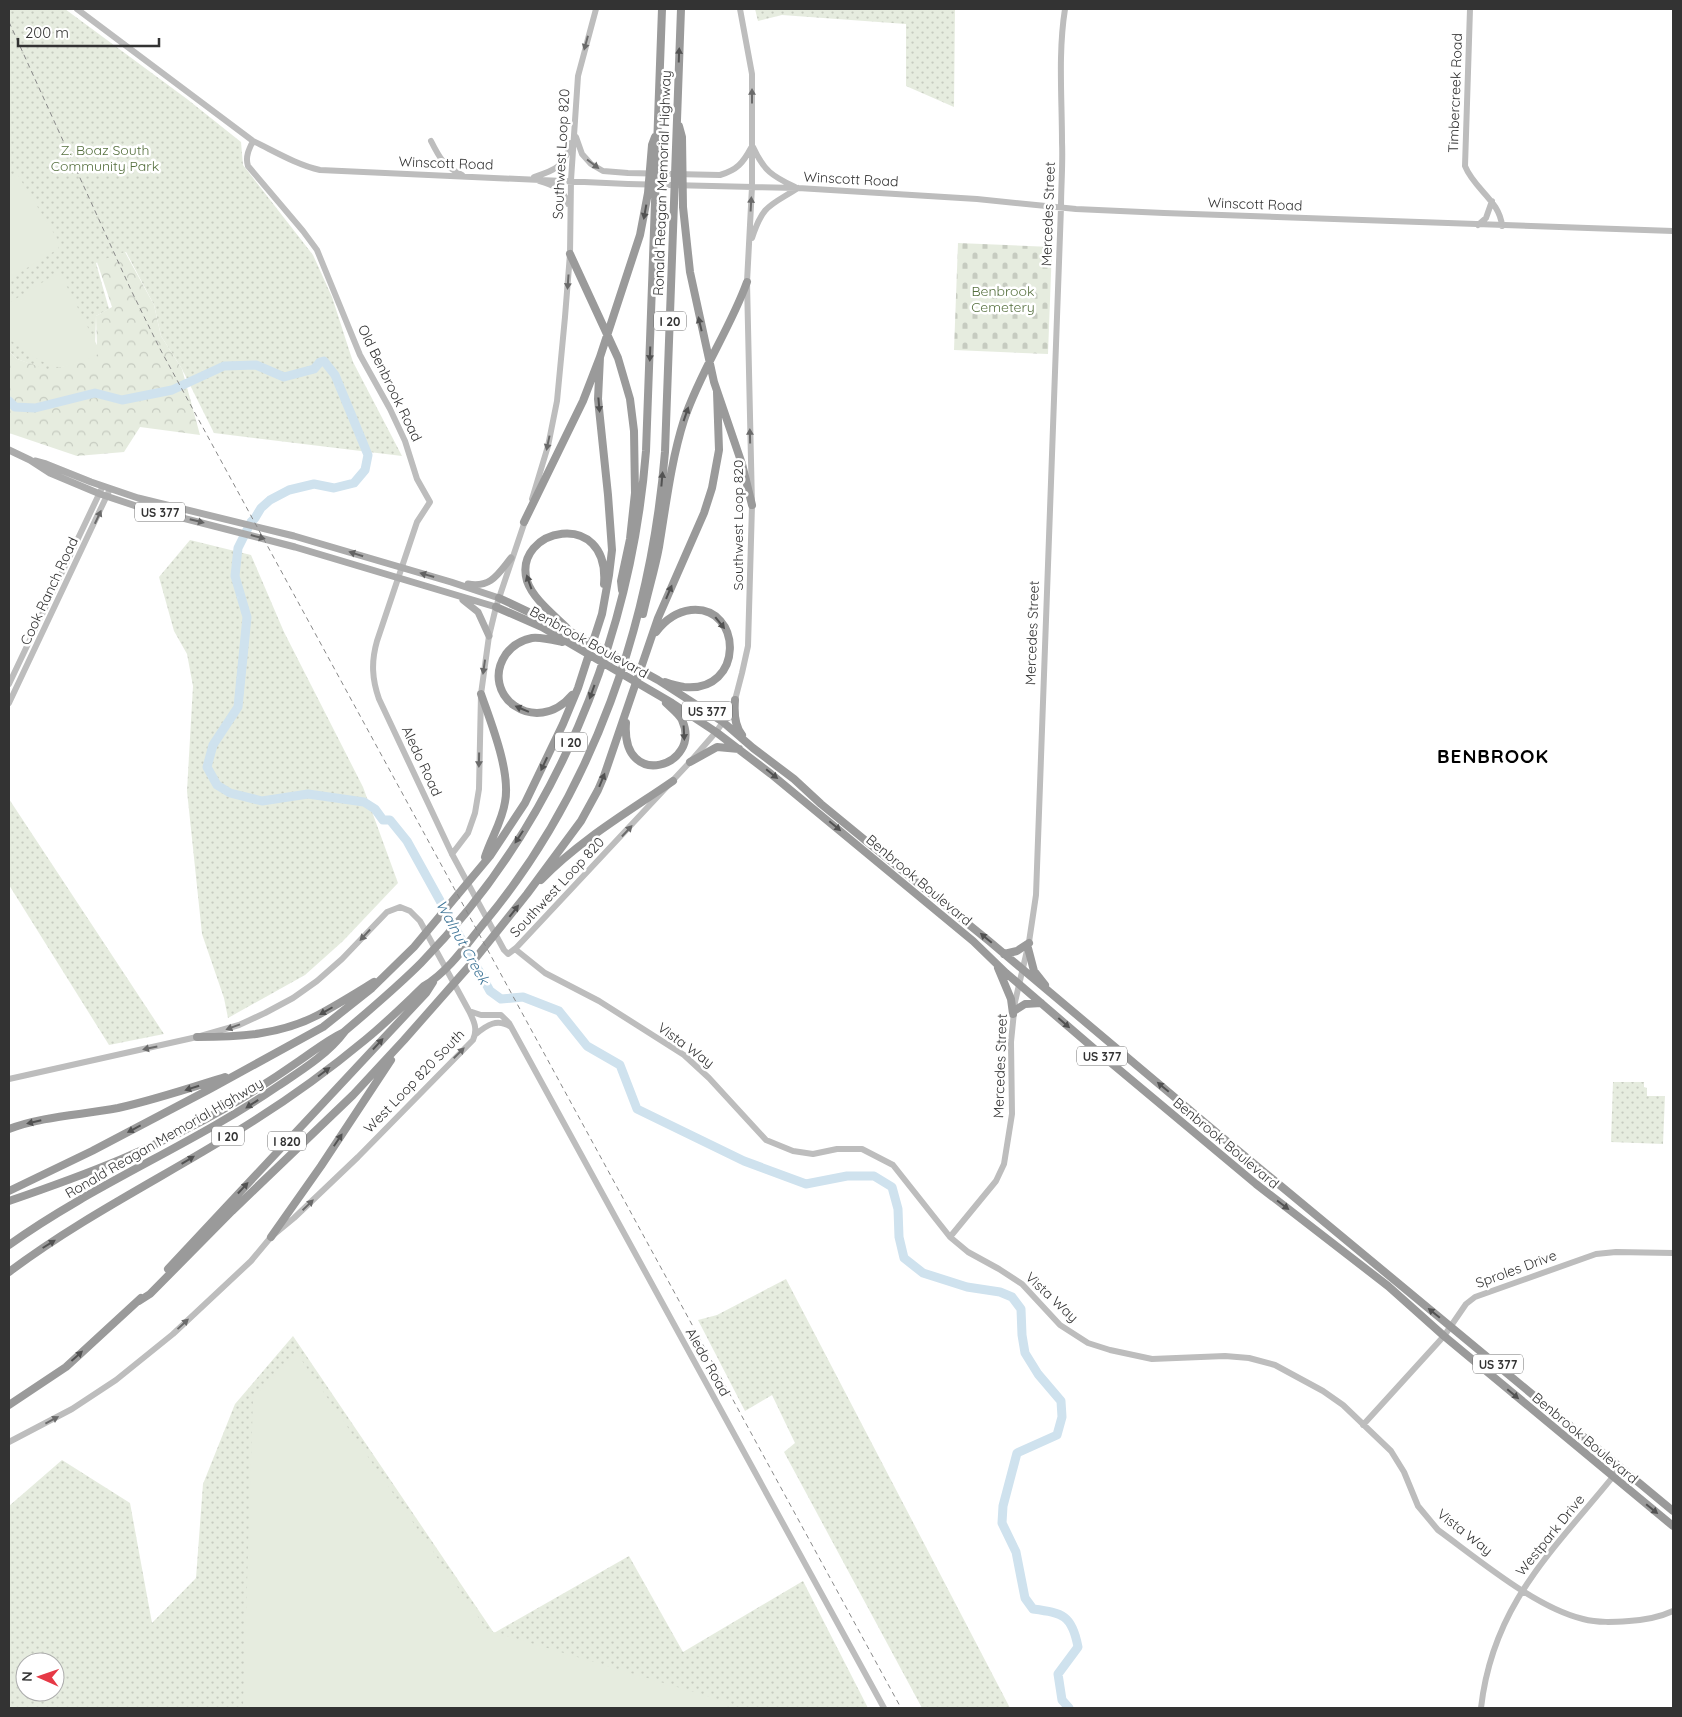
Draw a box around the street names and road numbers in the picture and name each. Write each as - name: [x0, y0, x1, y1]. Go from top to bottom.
- street label: Timbercreek Road: [1444, 33, 1466, 153]
- street label: Ronald Reagan Memorial Highway: [649, 70, 675, 296]
- street label: Southwest Loop 820: [549, 88, 573, 220]
- street label: Winscott Road: [398, 152, 494, 174]
- street label: Mercedes Street: [1037, 161, 1059, 267]
- street label: Winscott Road: [803, 168, 899, 190]
- street label: Winscott Road: [1207, 193, 1303, 215]
- road number: I 20: [654, 312, 686, 331]
- street label: Old Benbrook Road: [354, 322, 426, 444]
- street label: Southwest Loop 820: [729, 460, 747, 590]
- road number: US 377: [135, 502, 185, 522]
- street label: Cook Ranch Road: [16, 534, 82, 648]
- street label: Mercedes Street: [1021, 580, 1043, 686]
- street label: Benbrook Boulevard: [527, 602, 651, 682]
- road number: US 377: [682, 701, 732, 720]
- street label: Aledo Road: [398, 723, 446, 799]
- road number: I 20: [555, 732, 587, 752]
- street label: Benbrook Boulevard: [862, 830, 976, 930]
- street label: Southwest Loop 820: [506, 833, 608, 941]
- street label: Mercedes Street: [989, 1013, 1011, 1119]
- street label: Vista Way: [654, 1018, 718, 1072]
- street label: West Loop 820 South: [360, 1025, 468, 1137]
- road number: US 377: [1077, 1046, 1127, 1066]
- street label: Ronald Reagan Memorial Highway: [62, 1074, 266, 1202]
- street label: Benbrook Boulevard: [1169, 1093, 1283, 1193]
- road number: I 20: [212, 1126, 244, 1146]
- road number: I 820: [268, 1132, 306, 1150]
- street label: Sproles Drive: [1473, 1246, 1559, 1292]
- street label: Vista Way: [1022, 1268, 1082, 1326]
- street label: Aledo Road: [682, 1325, 734, 1399]
- road number: US 377: [1473, 1355, 1523, 1374]
- street label: Benbrook Boulevard: [1528, 1388, 1642, 1488]
- street label: Westpark Drive: [1512, 1490, 1588, 1579]
- street label: Vista Way: [1434, 1505, 1496, 1559]

